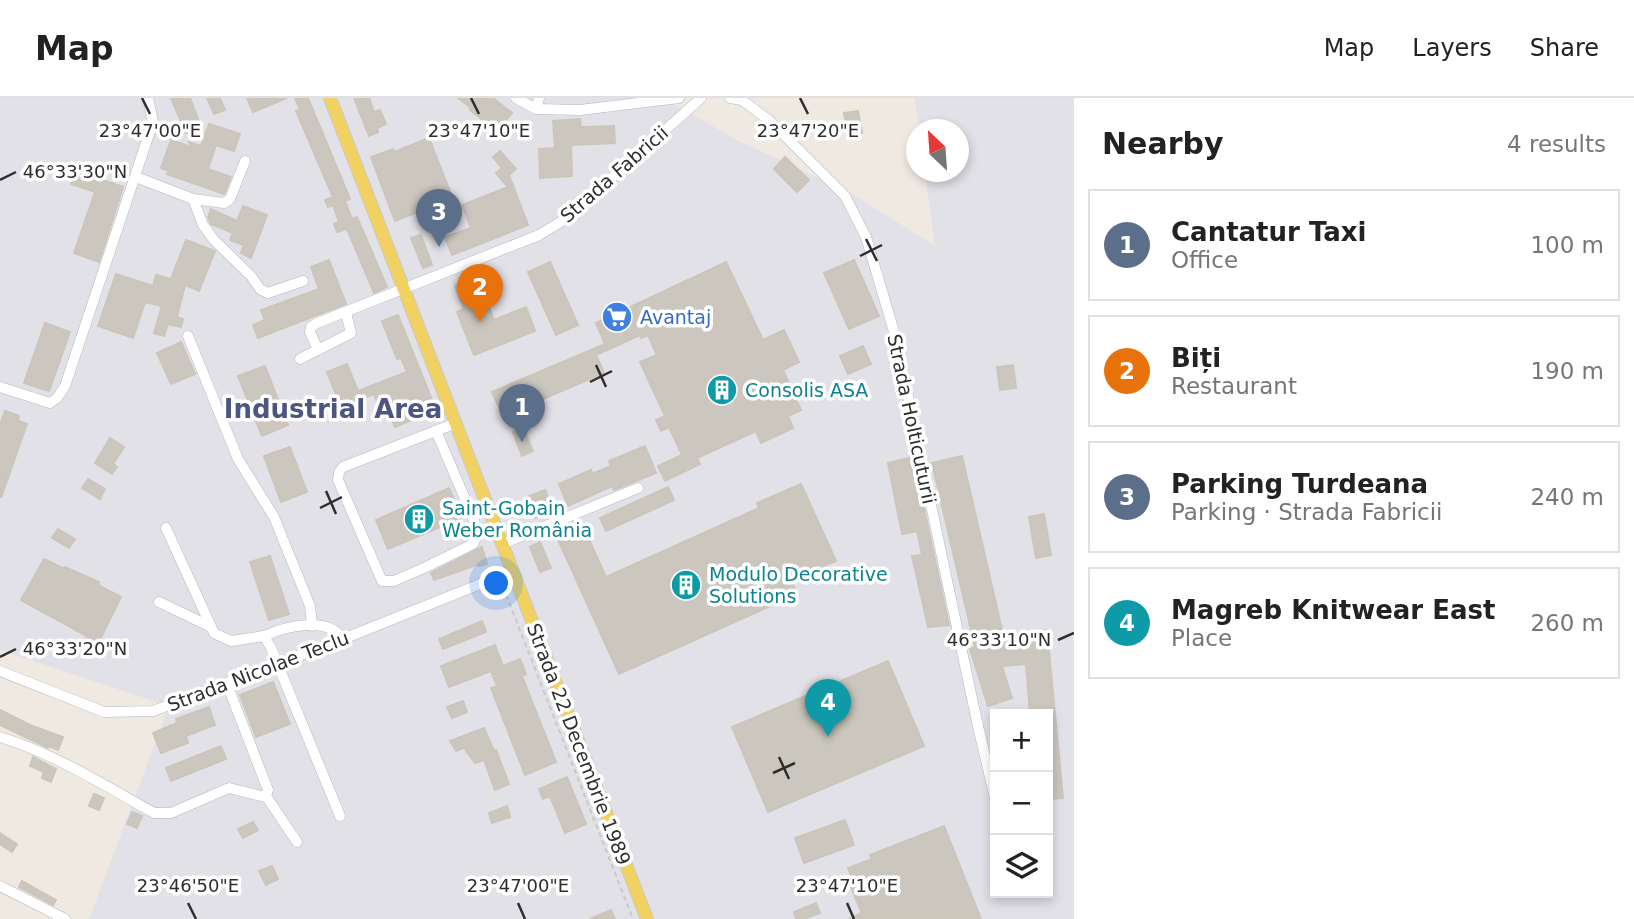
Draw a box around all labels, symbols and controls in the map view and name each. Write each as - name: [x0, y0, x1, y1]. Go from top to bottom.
- text: Map: [35, 29, 114, 68]
- text: Map: [1324, 34, 1374, 62]
- text: Layers: [1412, 34, 1492, 62]
- text: Share: [1530, 34, 1599, 62]
- north arrow: [906, 119, 969, 182]
- text: 23°47'00"E: [99, 120, 201, 141]
- text: 23°47'10"E: [428, 120, 530, 141]
- text: 23°47'20"E: [757, 120, 859, 141]
- street label: Strada Fabricii: [556, 121, 672, 227]
- text: Nearby: [1102, 126, 1224, 161]
- text: 4 results: [1507, 131, 1606, 157]
- text: 46°33'30"N: [23, 161, 127, 182]
- pin: 3: [416, 189, 462, 247]
- text: Cantatur Taxi: [1171, 217, 1367, 247]
- text: 1: [1119, 232, 1135, 258]
- text: 100 m: [1530, 232, 1604, 258]
- text: Office: [1171, 247, 1238, 273]
- pin: 2: [457, 264, 503, 322]
- supermarket icon: Avantaj: [600, 300, 634, 334]
- place label: Avantaj: [640, 306, 711, 328]
- street label: Strada Holticuturii: [883, 332, 941, 506]
- text: Biți: [1171, 343, 1221, 373]
- text: 2: [1119, 358, 1135, 384]
- text: 190 m: [1530, 358, 1604, 384]
- building icon: Consolis ASA: [705, 373, 739, 407]
- text: Restaurant: [1171, 373, 1297, 399]
- place label: Consolis ASA: [745, 379, 868, 401]
- pin: 1: [499, 384, 545, 442]
- district label: Industrial Area: [224, 394, 442, 424]
- text: Parking Turdeana: [1171, 469, 1428, 499]
- text: 3: [1119, 484, 1135, 510]
- text: 240 m: [1530, 484, 1604, 510]
- place label: Saint-Gobain Weber România: [442, 497, 592, 541]
- text: Parking · Strada Fabricii: [1171, 499, 1442, 525]
- building icon: Saint-Gobain Weber România: [402, 502, 436, 536]
- place label: Modulo Decorative Solutions: [709, 563, 888, 607]
- your location: [479, 566, 513, 600]
- building icon: Modulo Decorative Solutions: [669, 568, 703, 602]
- text: Magreb Knitwear East: [1171, 595, 1495, 625]
- text: 4: [1119, 610, 1135, 636]
- text: 260 m: [1530, 610, 1604, 636]
- street label: Strada 22 Decembrie 1989: [523, 620, 635, 868]
- text: Place: [1171, 625, 1232, 651]
- street label: Strada Nicolae Teclu: [164, 626, 352, 716]
- text: 46°33'10"N: [947, 629, 1051, 650]
- text: 46°33'20"N: [23, 638, 127, 659]
- pin: 4: [805, 679, 851, 737]
- map controls: [990, 709, 1053, 898]
- button: +: [990, 709, 1053, 772]
- button: −: [990, 772, 1053, 835]
- button: layers: [990, 835, 1053, 898]
- text: 23°46'50"E: [137, 875, 239, 896]
- text: 23°47'00"E: [467, 875, 569, 896]
- text: 23°47'10"E: [796, 875, 898, 896]

